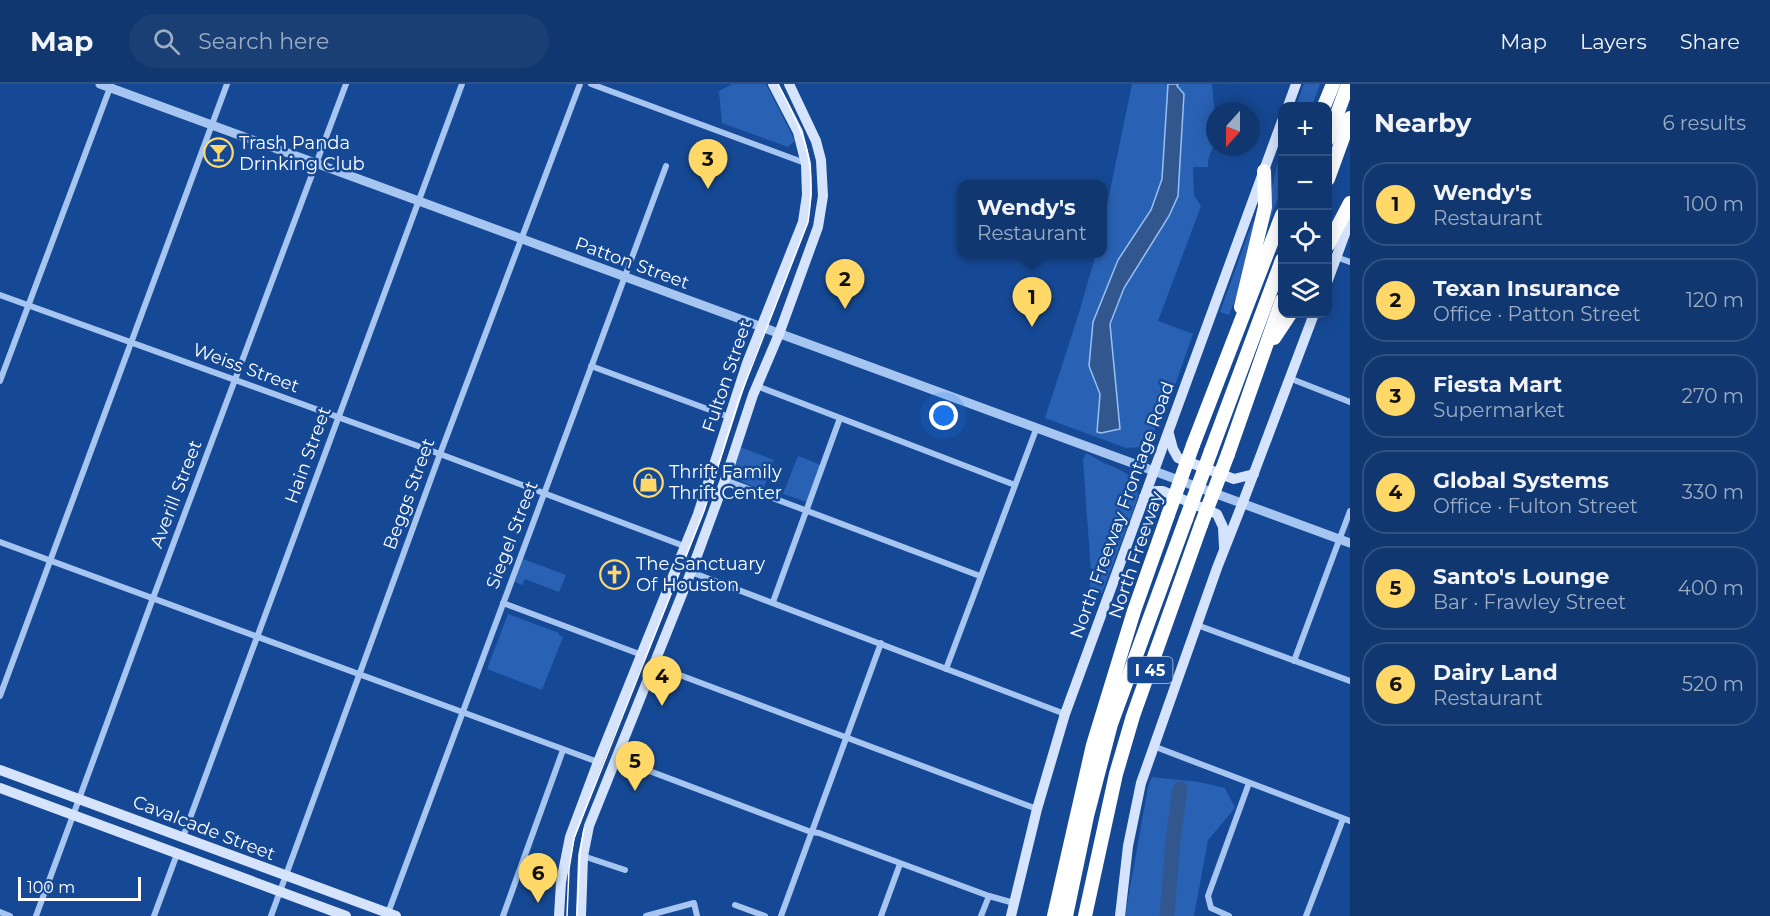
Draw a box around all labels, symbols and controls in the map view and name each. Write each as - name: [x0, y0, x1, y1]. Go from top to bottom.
- search box: [129, 14, 549, 68]
- text: Map: [30, 24, 93, 58]
- icon: search: [150, 25, 183, 58]
- text: Search here: [198, 28, 329, 55]
- text: Map: [1500, 29, 1547, 54]
- text: Layers: [1580, 29, 1647, 54]
- text: Share: [1680, 29, 1740, 54]
- north arrow: [1206, 102, 1260, 156]
- map controls: [1278, 102, 1332, 318]
- button: +: [1278, 102, 1332, 156]
- text: Nearby: [1374, 107, 1471, 139]
- text: 6 results: [1662, 111, 1746, 135]
- place label: Trash Panda Drinking Club: [239, 132, 365, 175]
- bar icon: Trash Panda Drinking Club: [202, 137, 234, 169]
- pin: 3: [688, 140, 728, 189]
- button: −: [1278, 156, 1332, 210]
- text: Wendy's: [1433, 179, 1532, 206]
- popup: [957, 180, 1107, 258]
- text: 1: [1392, 192, 1399, 216]
- text: 100 m: [1684, 192, 1744, 216]
- text: Wendy's: [977, 194, 1076, 221]
- text: Restaurant: [1433, 206, 1543, 230]
- button: locate: [1278, 210, 1332, 264]
- text: Restaurant: [977, 221, 1087, 245]
- street label: Patton Street: [572, 232, 692, 294]
- pin: 2: [826, 260, 864, 309]
- button: layers: [1278, 264, 1332, 318]
- text: Texan Insurance: [1433, 275, 1620, 302]
- pin: 1: [1012, 278, 1052, 327]
- text: 2: [1390, 288, 1401, 312]
- text: 120 m: [1686, 288, 1744, 312]
- text: Office · Patton Street: [1433, 302, 1641, 326]
- street label: Fulton Street: [697, 317, 757, 435]
- street label: Weiss Street: [190, 339, 302, 397]
- text: Fiesta Mart: [1433, 371, 1562, 398]
- street label: North Freeway Frontage Road: [1065, 379, 1179, 641]
- text: 3: [1390, 384, 1401, 408]
- text: 270 m: [1682, 384, 1744, 408]
- text: Supermarket: [1433, 398, 1565, 422]
- your location: [929, 401, 958, 430]
- street label: Hain Street: [280, 404, 336, 506]
- street label: Beggs Street: [379, 435, 439, 553]
- street label: Averill Street: [145, 437, 207, 551]
- place label: Thrift Family Thrift Center: [669, 461, 782, 504]
- shop icon: Thrift Family Thrift Center: [632, 466, 664, 498]
- text: Global Systems: [1433, 467, 1609, 494]
- street label: Siegel Street: [481, 478, 543, 592]
- text: 4: [1389, 480, 1402, 504]
- text: 330 m: [1682, 480, 1744, 504]
- street label: North Freeway: [1104, 489, 1168, 621]
- text: Office · Fulton Street: [1433, 494, 1638, 518]
- place label: The Sanctuary Of Houston: [636, 553, 765, 596]
- church icon: The Sanctuary Of Houston: [599, 558, 631, 590]
- text: Santo's Lounge: [1433, 563, 1609, 590]
- text: 5: [1390, 576, 1401, 600]
- text: 400 m: [1678, 576, 1744, 600]
- text: Bar · Frawley Street: [1433, 590, 1626, 614]
- pin: 4: [642, 656, 682, 706]
- road number: I 45: [1128, 657, 1172, 683]
- text: Dairy Land: [1433, 659, 1558, 686]
- text: 6: [1389, 672, 1402, 696]
- text: 520 m: [1682, 672, 1744, 696]
- text: Restaurant: [1433, 686, 1543, 710]
- pin: 5: [616, 742, 654, 791]
- street label: Cavalcade Street: [130, 791, 278, 865]
- pin: 6: [518, 854, 558, 903]
- scale bar: [18, 874, 141, 902]
- text: 100 m: [27, 878, 75, 897]

